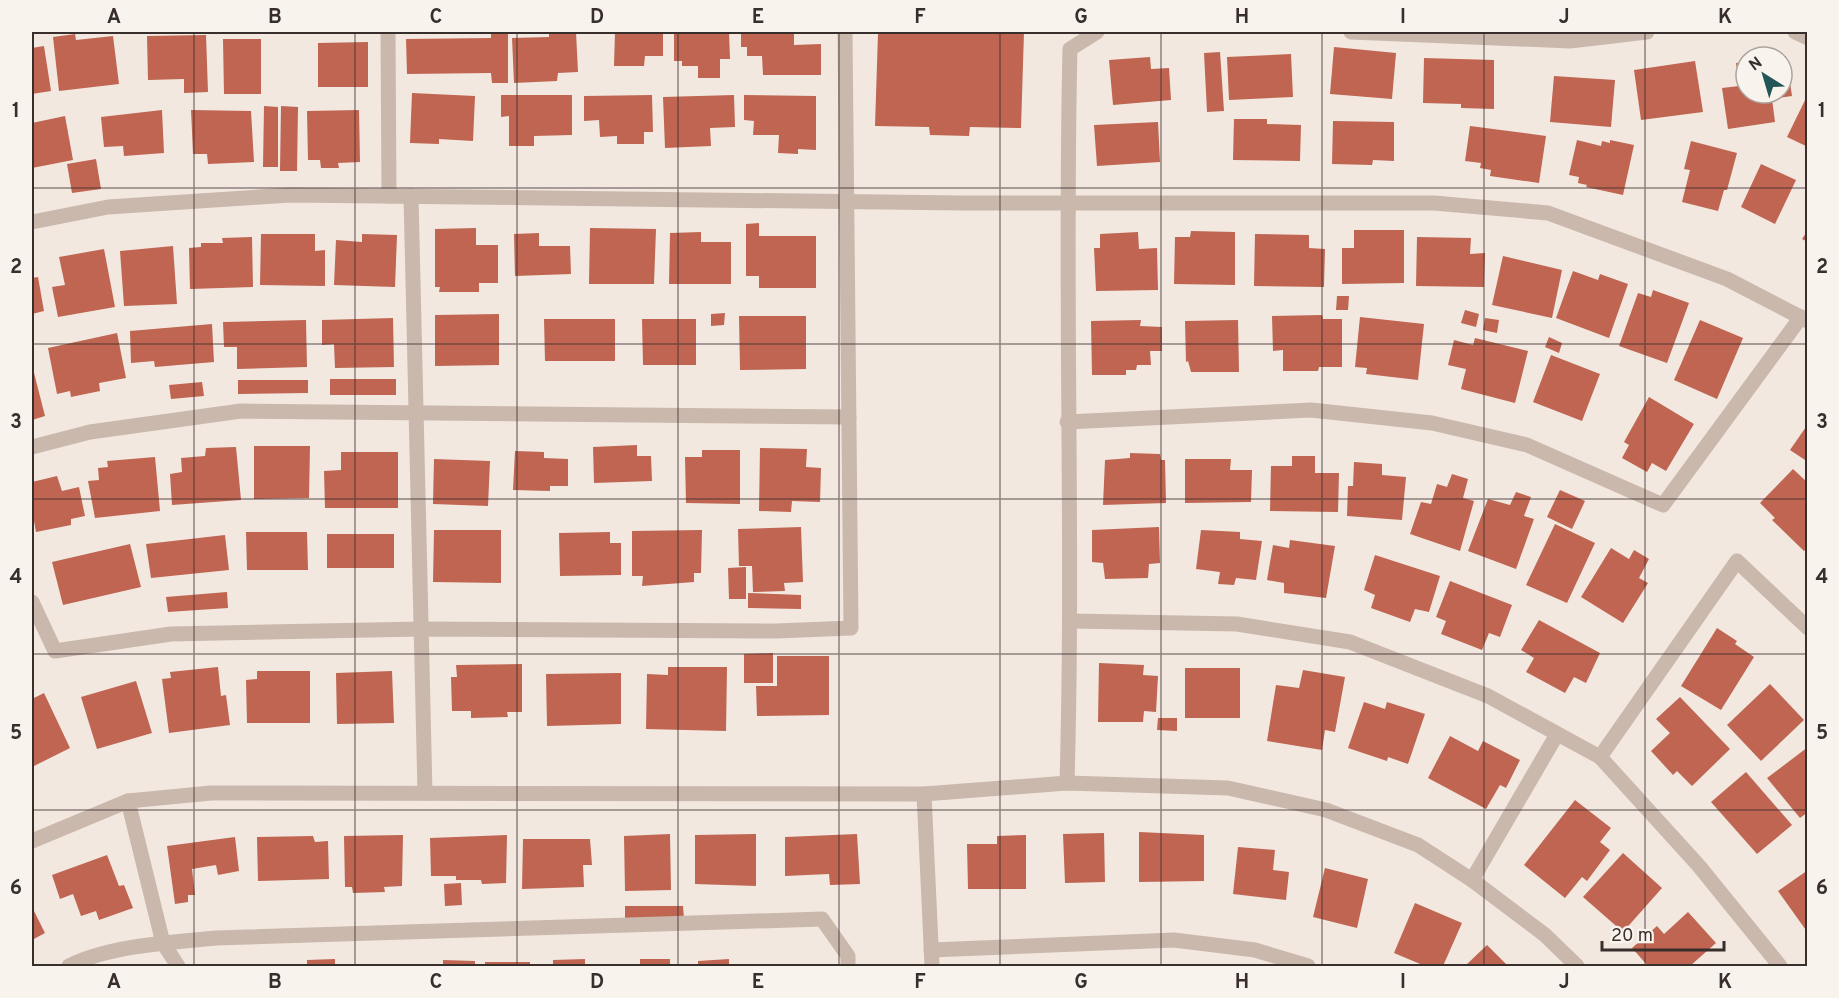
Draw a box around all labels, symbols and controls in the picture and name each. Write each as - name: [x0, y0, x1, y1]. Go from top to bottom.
- text: A: [107, 5, 121, 31]
- text: B: [268, 5, 282, 31]
- text: C: [430, 5, 442, 31]
- text: D: [590, 5, 604, 31]
- text: E: [752, 5, 764, 31]
- text: F: [914, 5, 926, 31]
- text: G: [1074, 5, 1088, 31]
- text: H: [1235, 5, 1249, 31]
- text: I: [1400, 5, 1406, 31]
- text: J: [1558, 5, 1570, 31]
- text: K: [1718, 5, 1732, 31]
- north arrow: [1734, 45, 1794, 105]
- text: N: [1746, 53, 1767, 76]
- text: 1: [12, 99, 20, 125]
- text: 1: [1818, 99, 1826, 125]
- text: 2: [10, 255, 22, 281]
- text: 2: [1816, 255, 1828, 281]
- text: 3: [10, 410, 22, 436]
- text: 3: [1816, 410, 1828, 436]
- text: 4: [10, 565, 22, 591]
- text: 4: [1816, 565, 1828, 591]
- text: 5: [10, 721, 22, 747]
- text: 5: [1816, 721, 1828, 747]
- text: 6: [10, 876, 22, 902]
- text: 6: [1816, 876, 1828, 902]
- scale bar: [1602, 914, 1724, 952]
- text: 20 m: [1611, 925, 1653, 948]
- text: A: [107, 970, 121, 996]
- text: B: [268, 970, 282, 996]
- text: C: [430, 970, 442, 996]
- text: D: [590, 970, 604, 996]
- text: E: [752, 970, 764, 996]
- text: F: [914, 970, 926, 996]
- text: G: [1074, 970, 1088, 996]
- text: H: [1235, 970, 1249, 996]
- text: I: [1400, 970, 1406, 996]
- text: J: [1558, 970, 1570, 996]
- text: K: [1718, 970, 1732, 996]

